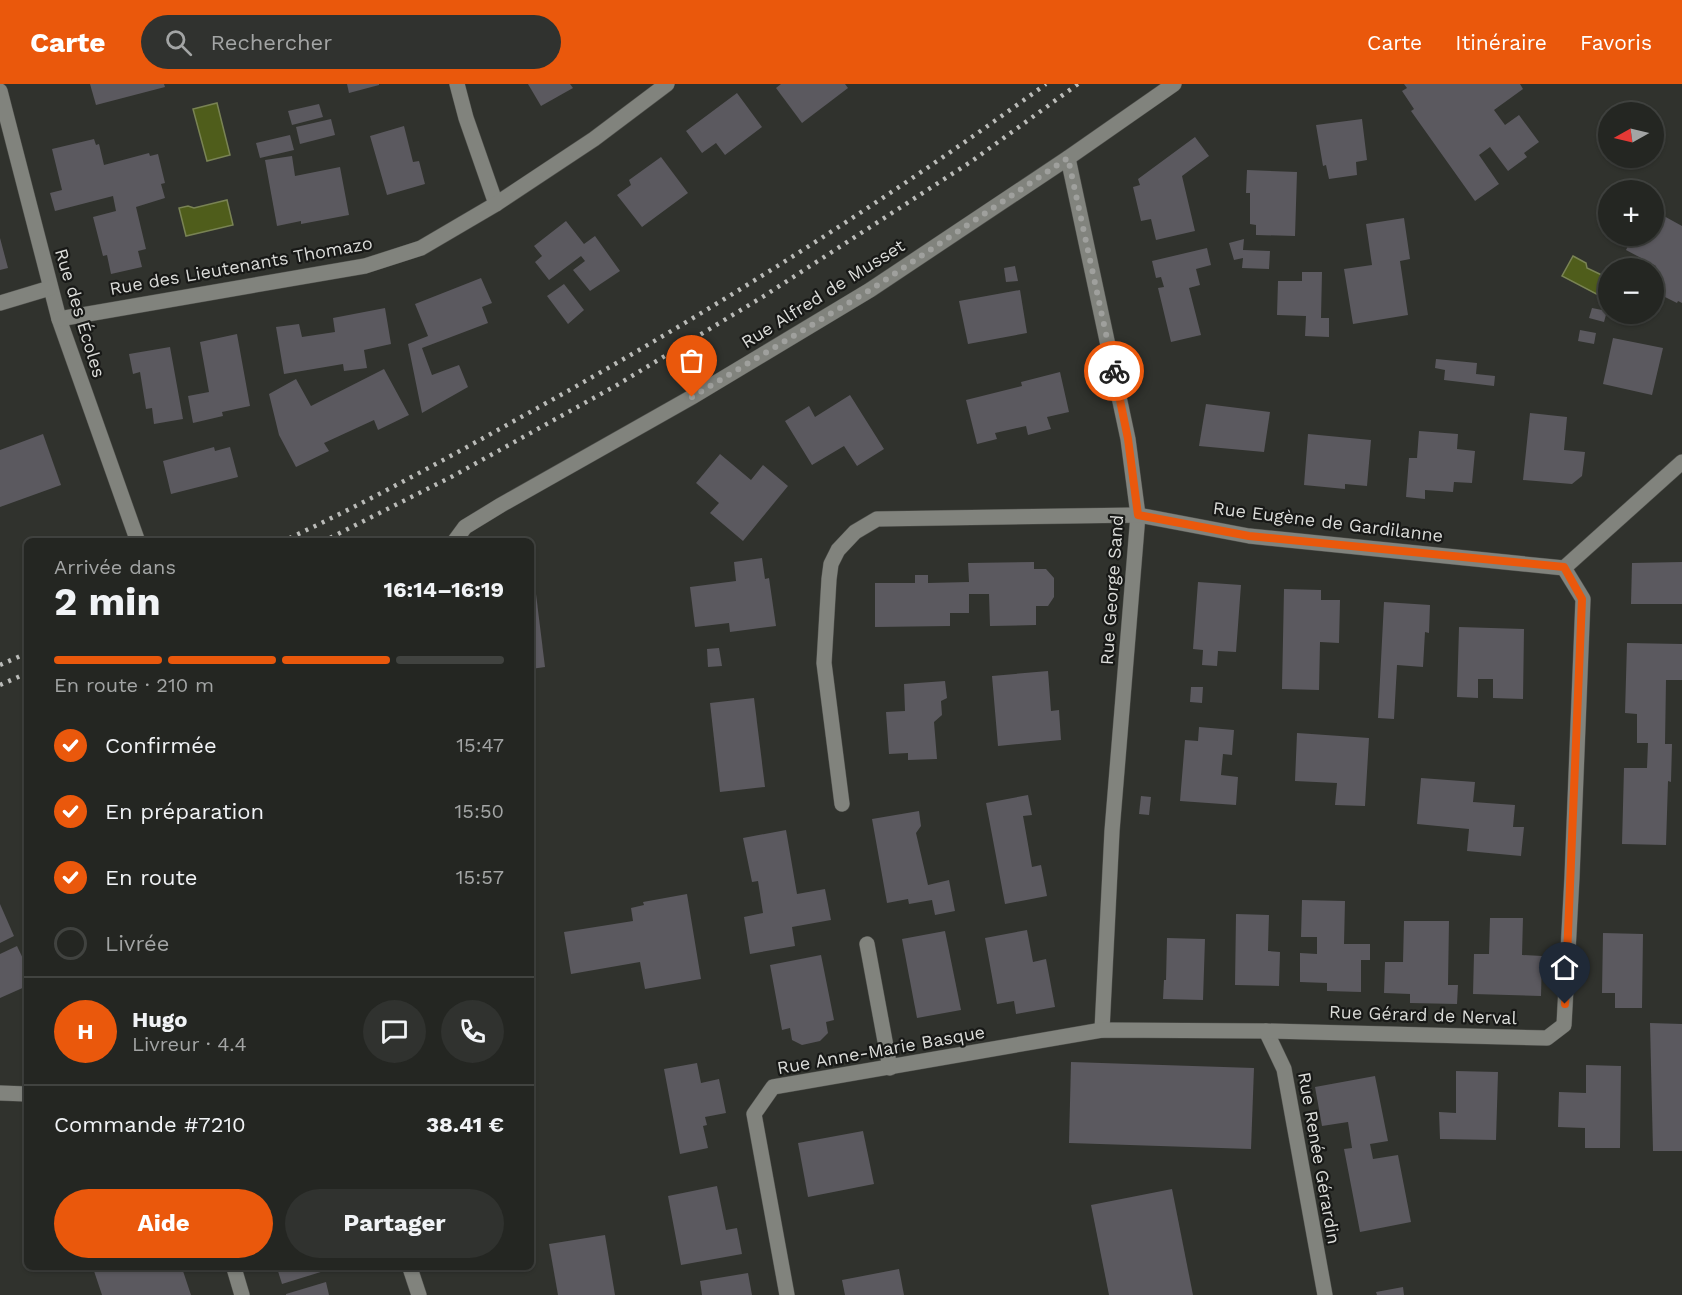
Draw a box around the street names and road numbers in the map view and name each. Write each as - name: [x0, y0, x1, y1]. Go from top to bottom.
- street label: Rue des Lieutenants Thomazo: [108, 232, 374, 299]
- street label: Rue Alfred de Musset: [737, 234, 909, 353]
- street label: Rue des Écoles: [51, 246, 110, 380]
- street label: Rue Eugène de Gardilanne: [1212, 497, 1444, 546]
- street label: Rue George Sand: [1096, 514, 1127, 666]
- street label: Rue Gérard de Nerval: [1329, 1001, 1518, 1028]
- street label: Rue Anne-Marie Basque: [775, 1021, 987, 1078]
- street label: Rue Renée Gérardin: [1294, 1070, 1345, 1246]

